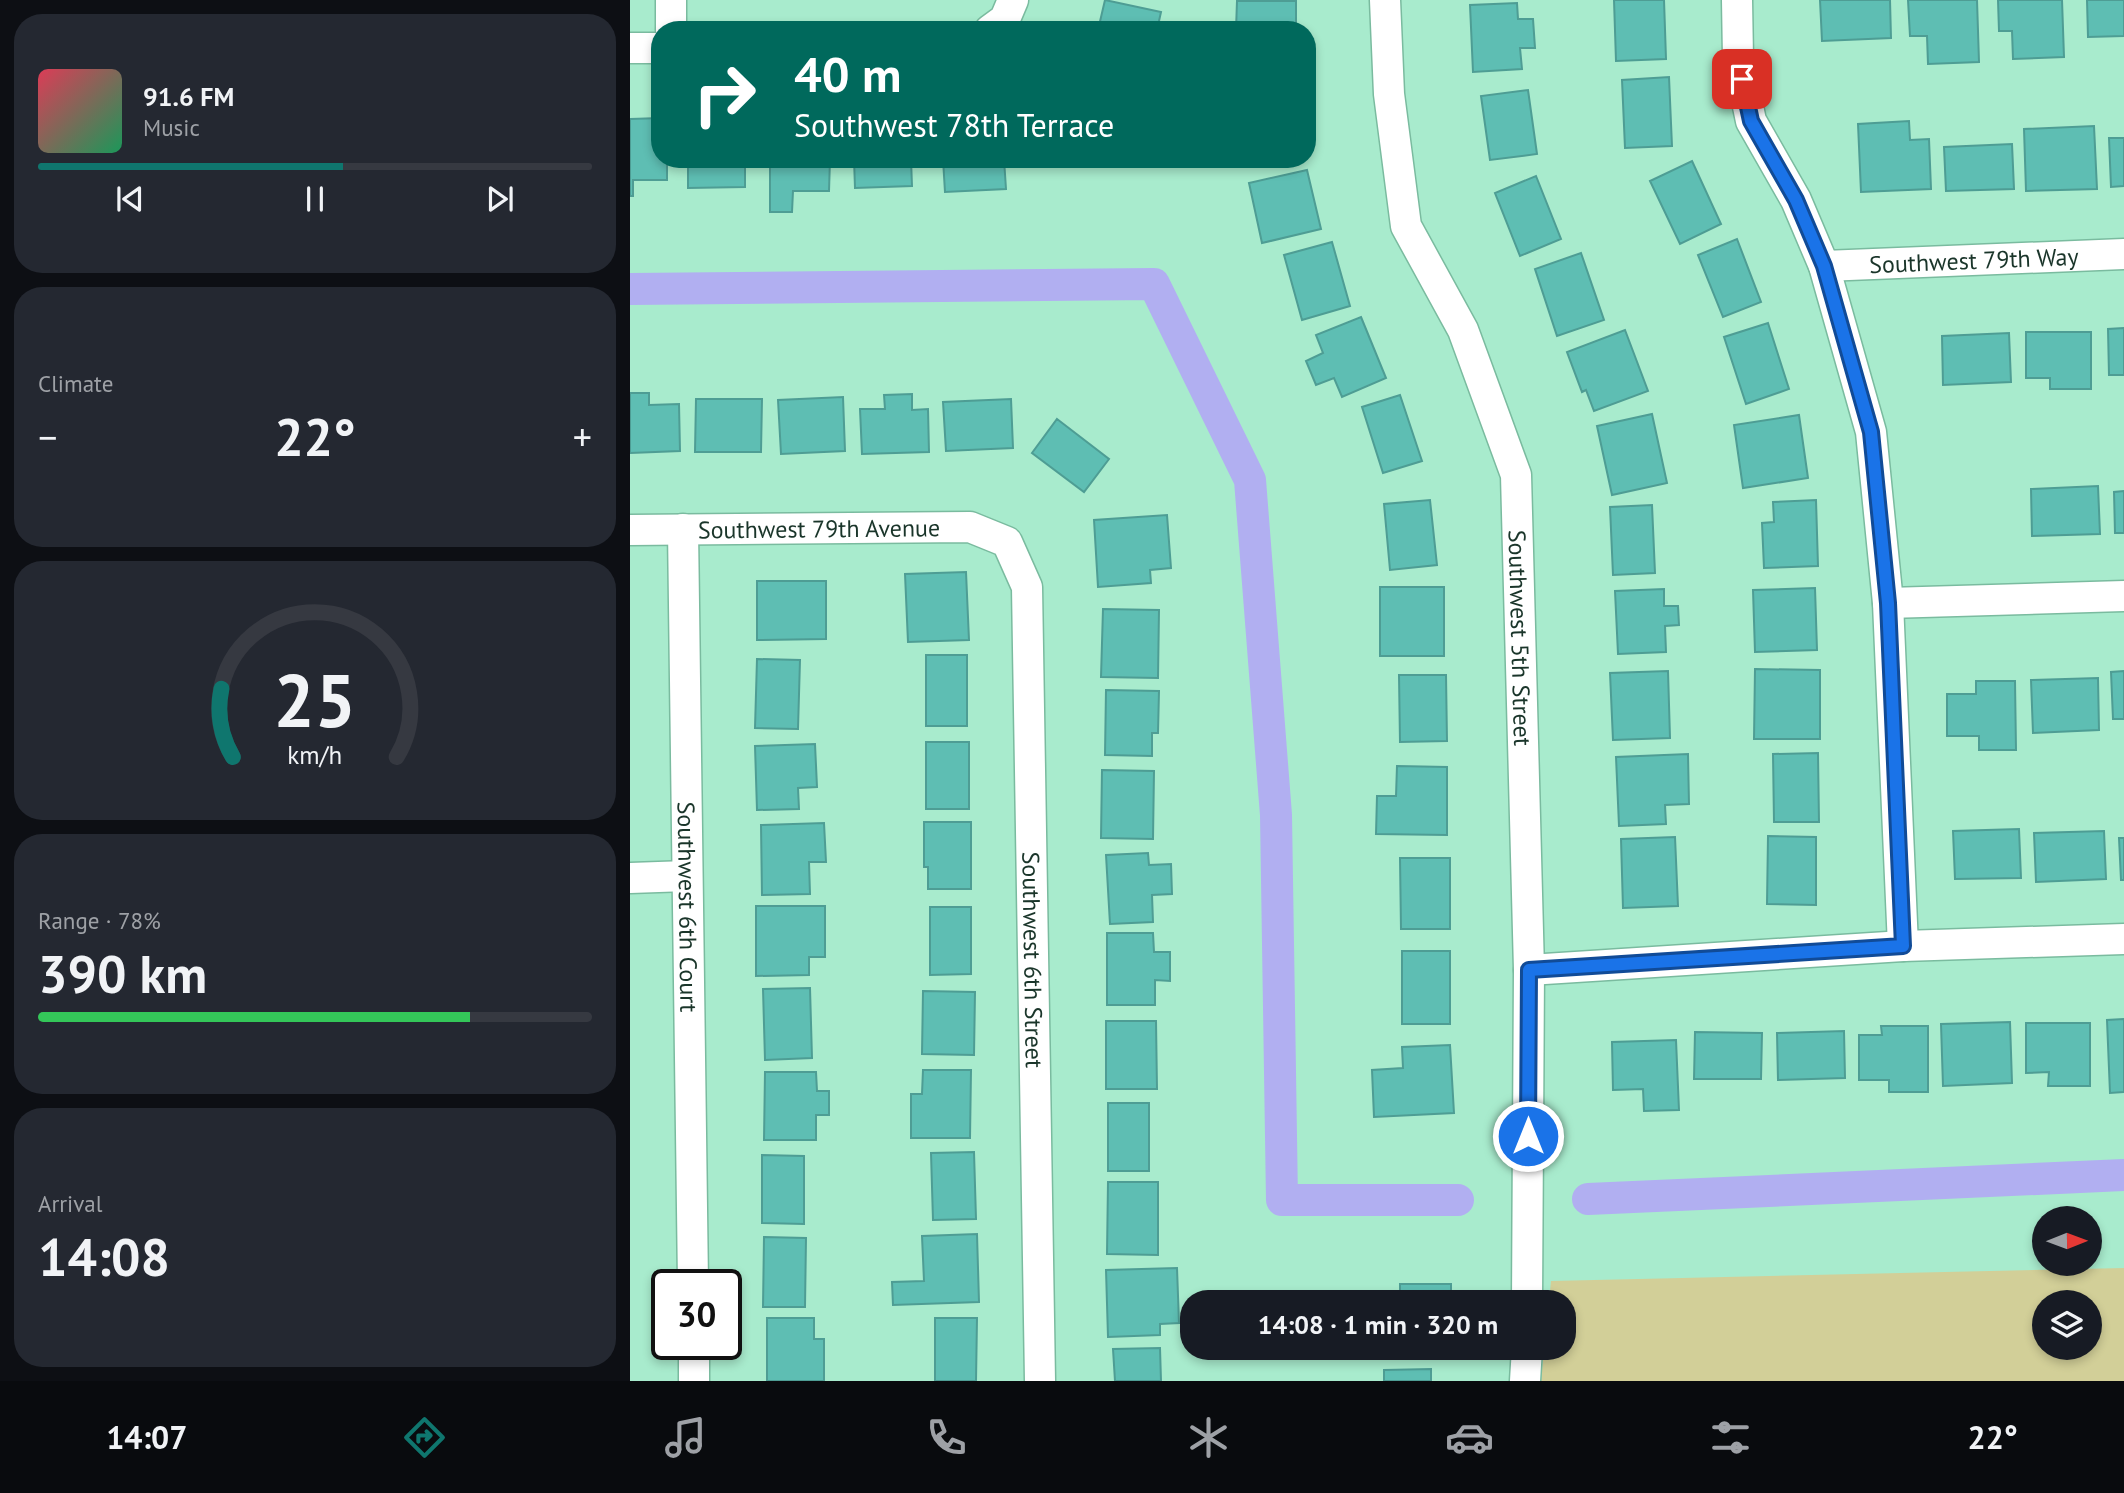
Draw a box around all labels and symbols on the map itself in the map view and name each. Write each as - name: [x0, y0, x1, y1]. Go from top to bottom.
- pin: [1712, 49, 1772, 109]
- street label: Southwest 79th Way: [1869, 240, 2079, 280]
- street label: Southwest 79th Avenue: [698, 512, 940, 545]
- street label: Southwest 5th Street: [1502, 529, 1539, 746]
- street label: Southwest 6th Court: [671, 801, 705, 1012]
- street label: Southwest 6th Street: [1016, 851, 1050, 1068]
- position arrow: [1491, 1099, 1565, 1173]
- north arrow: [2032, 1206, 2102, 1276]
- speed limit sign: 30: [651, 1269, 742, 1360]

